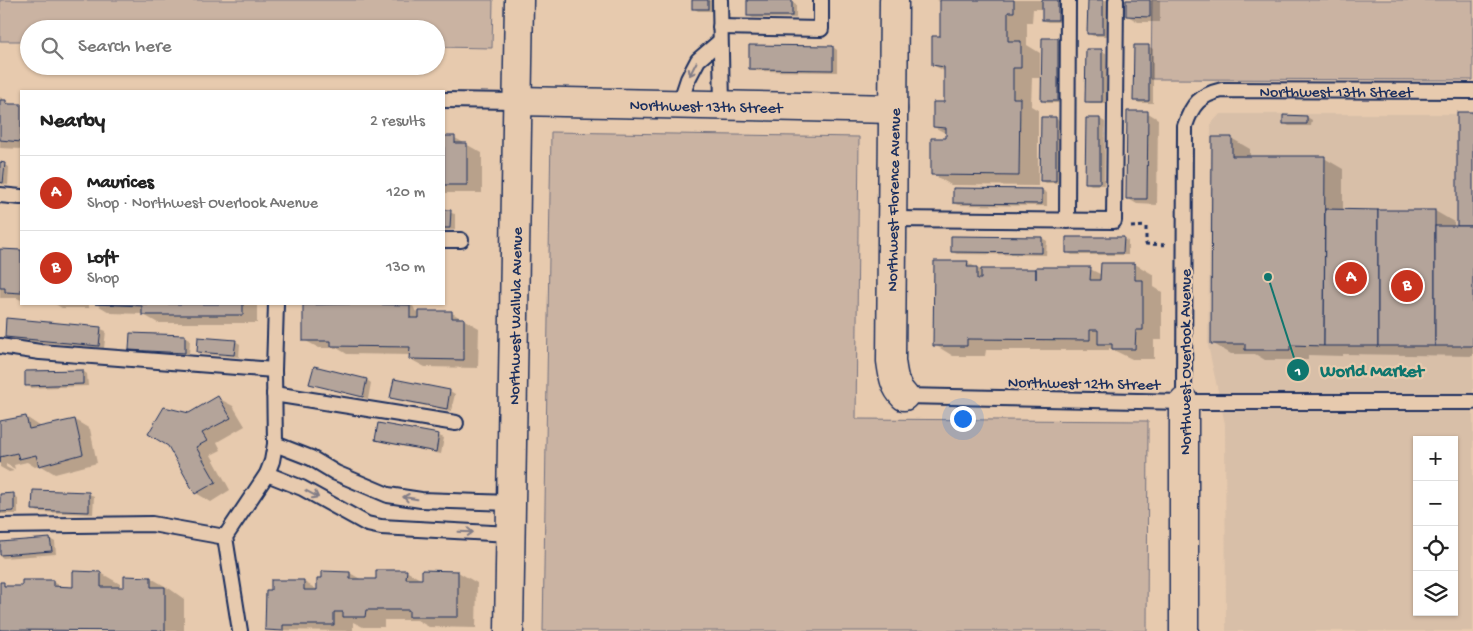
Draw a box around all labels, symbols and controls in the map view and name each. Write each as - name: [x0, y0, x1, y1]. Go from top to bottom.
- search box: [20, 20, 445, 75]
- icon: search: [38, 34, 66, 62]
- text: Search here: [78, 36, 172, 59]
- one-way arrow: [688, 62, 698, 77]
- street label: Northwest 13th Street: [1260, 84, 1414, 104]
- street label: Northwest 13th Street: [629, 97, 784, 120]
- street label: Northwest Florence Avenue: [884, 107, 907, 292]
- text: Nearby: [40, 110, 105, 135]
- text: 2 results: [370, 113, 425, 132]
- text: Maurices: [87, 172, 154, 195]
- text: A: [51, 184, 61, 203]
- text: 120 m: [386, 184, 425, 203]
- text: Shop · Northwest Overlook Avenue: [87, 195, 318, 214]
- street label: Northwest Wallula Avenue: [507, 226, 528, 405]
- text: Loft: [87, 247, 117, 270]
- text: B: [52, 259, 60, 278]
- text: 130 m: [386, 259, 425, 278]
- pin: A: [1335, 259, 1367, 297]
- pin: B: [1391, 267, 1423, 305]
- street label: Northwest Overlook Avenue: [1178, 268, 1197, 455]
- text: Shop: [87, 270, 119, 289]
- callout: World Market: [1285, 353, 1434, 386]
- text: World Market: [1319, 362, 1425, 383]
- text: 1: [1294, 363, 1301, 381]
- street label: Northwest 12th Street: [1008, 375, 1162, 396]
- your location: [950, 406, 976, 432]
- map controls: [1413, 436, 1458, 616]
- button: +: [1413, 436, 1458, 481]
- button: −: [1413, 481, 1458, 526]
- one-way arrow: [304, 490, 319, 499]
- one-way arrow: [402, 493, 418, 503]
- button: locate: [1413, 526, 1458, 571]
- one-way arrow: [458, 528, 474, 537]
- button: layers: [1413, 571, 1458, 616]

